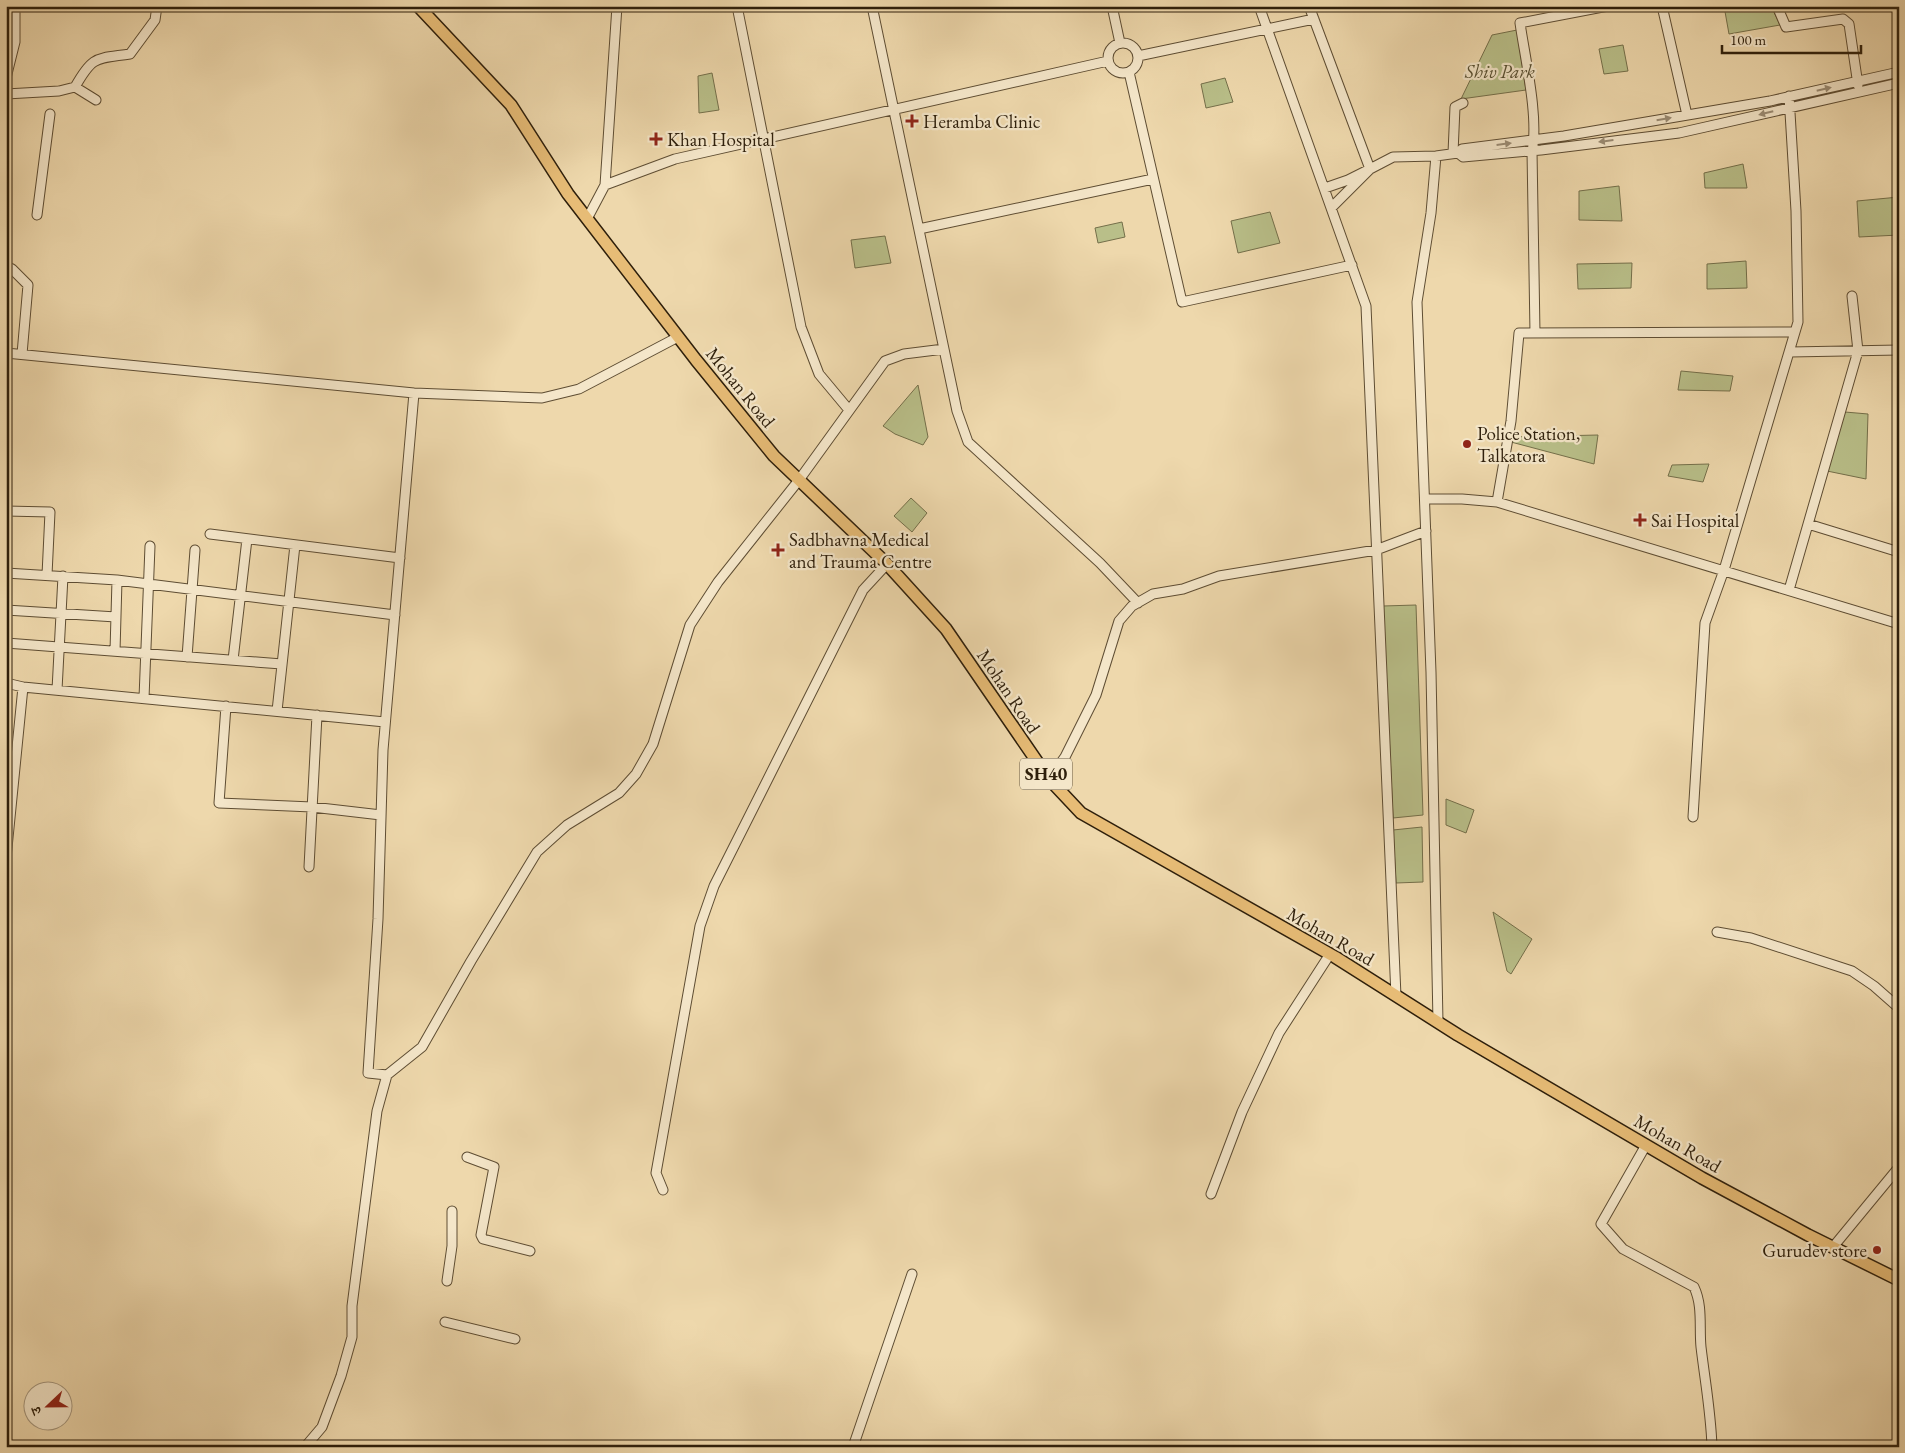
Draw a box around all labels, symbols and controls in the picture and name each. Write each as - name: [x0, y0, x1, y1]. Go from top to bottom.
- scale bar: [1722, 22, 1861, 54]
- text: 100 m: [1730, 30, 1767, 49]
- park label: Shiv Park: [1464, 59, 1535, 84]
- one-way arrow: [1816, 85, 1831, 93]
- place label: Heramba Clinic: [923, 109, 1041, 134]
- one-way arrow: [1758, 109, 1773, 117]
- marker: Heramba Clinic: [905, 114, 919, 128]
- one-way arrow: [1657, 114, 1673, 122]
- place label: Khan Hospital: [667, 127, 775, 152]
- marker: Khan Hospital: [649, 132, 663, 146]
- one-way arrow: [1598, 138, 1614, 146]
- one-way arrow: [1496, 140, 1512, 148]
- street label: Mohan Road: [700, 342, 781, 433]
- place label: Police Station, Talkatora: [1477, 421, 1580, 468]
- marker: Police Station, Talkatora: [1461, 438, 1473, 450]
- place label: Sai Hospital: [1651, 508, 1740, 533]
- marker: Sai Hospital: [1633, 513, 1647, 527]
- place label: Sadbhavna Medical and Trauma Centre: [789, 527, 932, 574]
- marker: Sadbhavna Medical and Trauma Centre: [771, 543, 785, 557]
- street label: Mohan Road: [971, 644, 1046, 739]
- road number: SH40: [1020, 759, 1072, 790]
- street label: Mohan Road: [1283, 901, 1379, 972]
- street label: Mohan Road: [1630, 1108, 1726, 1179]
- place label: Gurudev store: [1762, 1238, 1867, 1263]
- marker: Gurudev store: [1871, 1244, 1883, 1256]
- north arrow: [22, 1380, 72, 1430]
- text: उ: [26, 1403, 46, 1418]

